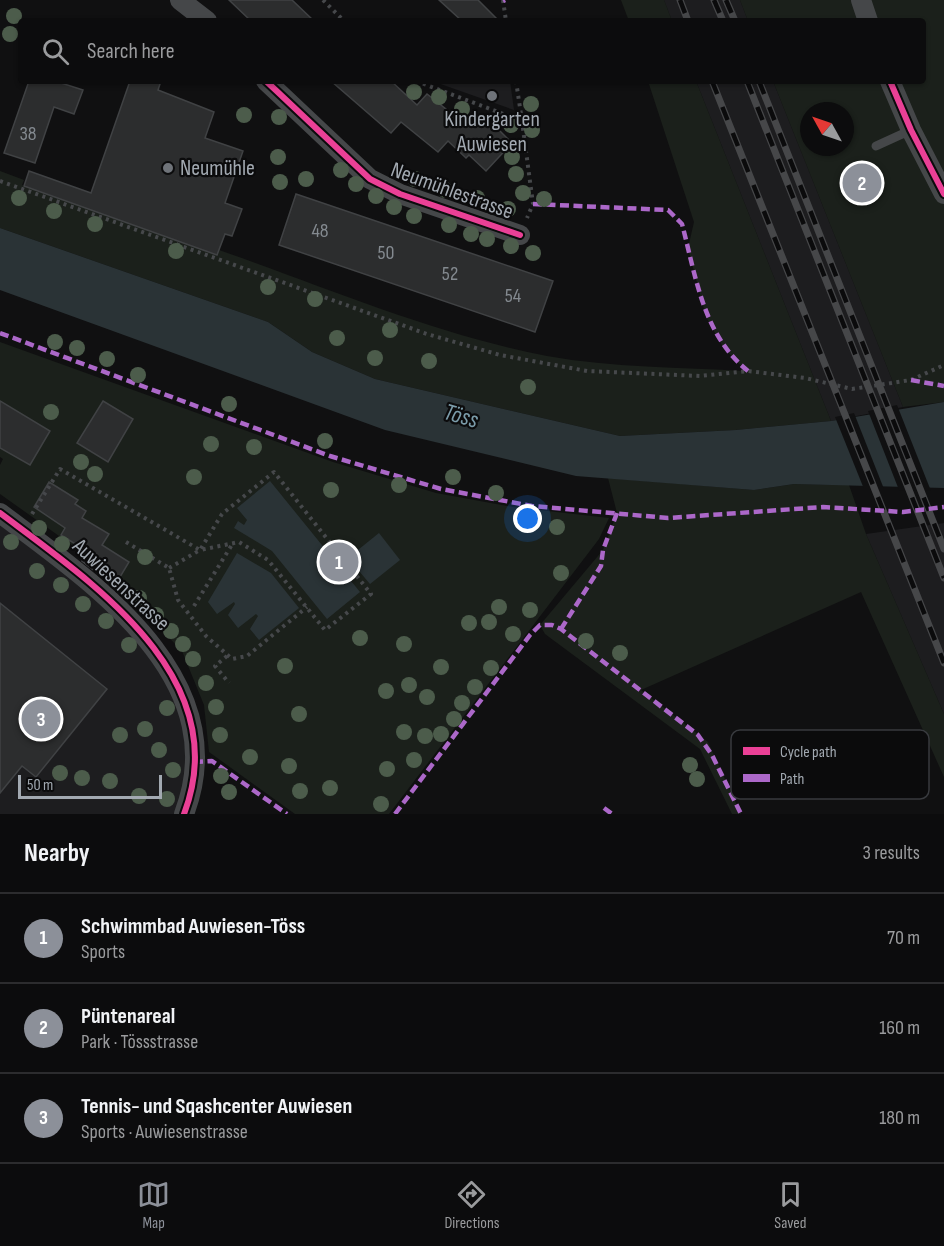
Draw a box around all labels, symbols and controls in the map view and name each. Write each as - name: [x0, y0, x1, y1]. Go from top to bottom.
- search box: [18, 18, 926, 84]
- icon: search: [39, 35, 72, 68]
- text: Search here: [87, 38, 174, 65]
- marker: Kindergarten Auwiesen: [485, 89, 499, 103]
- north arrow: [800, 102, 854, 156]
- place label: Kindergarten Auwiesen: [444, 106, 540, 158]
- house number: 38: [19, 122, 37, 146]
- place label: Neumühle: [180, 155, 255, 182]
- street label: Neumühlestrasse: [387, 156, 517, 226]
- pin: 2: [842, 160, 882, 206]
- marker: Neumühle: [161, 161, 175, 175]
- house number: 48: [311, 219, 329, 243]
- house number: 50: [378, 241, 394, 265]
- house number: 52: [442, 262, 458, 286]
- house number: 54: [505, 284, 521, 308]
- water label: Töss: [440, 397, 482, 435]
- your location: [513, 504, 542, 533]
- street label: Auwiesenstrasse: [66, 532, 175, 637]
- pin: 1: [320, 540, 358, 584]
- pin: 3: [22, 696, 60, 742]
- legend: [731, 730, 929, 799]
- text: Cycle path: [780, 743, 837, 762]
- text: Path: [780, 770, 804, 789]
- scale bar: [18, 772, 162, 800]
- text: 50 m: [27, 776, 53, 795]
- text: Nearby: [24, 838, 90, 869]
- text: 3 results: [863, 841, 920, 865]
- text: Schwimmbad Auwiesen-Töss: [81, 913, 305, 940]
- text: 1: [40, 926, 47, 950]
- text: 70 m: [887, 926, 920, 950]
- text: Sports: [81, 940, 125, 964]
- text: Püntenareal: [81, 1003, 175, 1030]
- text: 2: [39, 1016, 48, 1040]
- text: 160 m: [879, 1016, 920, 1040]
- text: Park · Tössstrasse: [81, 1030, 198, 1054]
- text: Tennis- und Sqashcenter Auwiesen: [81, 1093, 352, 1120]
- text: 3: [39, 1106, 48, 1130]
- text: 180 m: [879, 1106, 920, 1130]
- text: Sports · Auwiesenstrasse: [81, 1120, 248, 1144]
- tab: Map: [137, 1178, 170, 1233]
- tab: Directions: [444, 1178, 500, 1233]
- tab: Saved: [774, 1178, 807, 1233]

